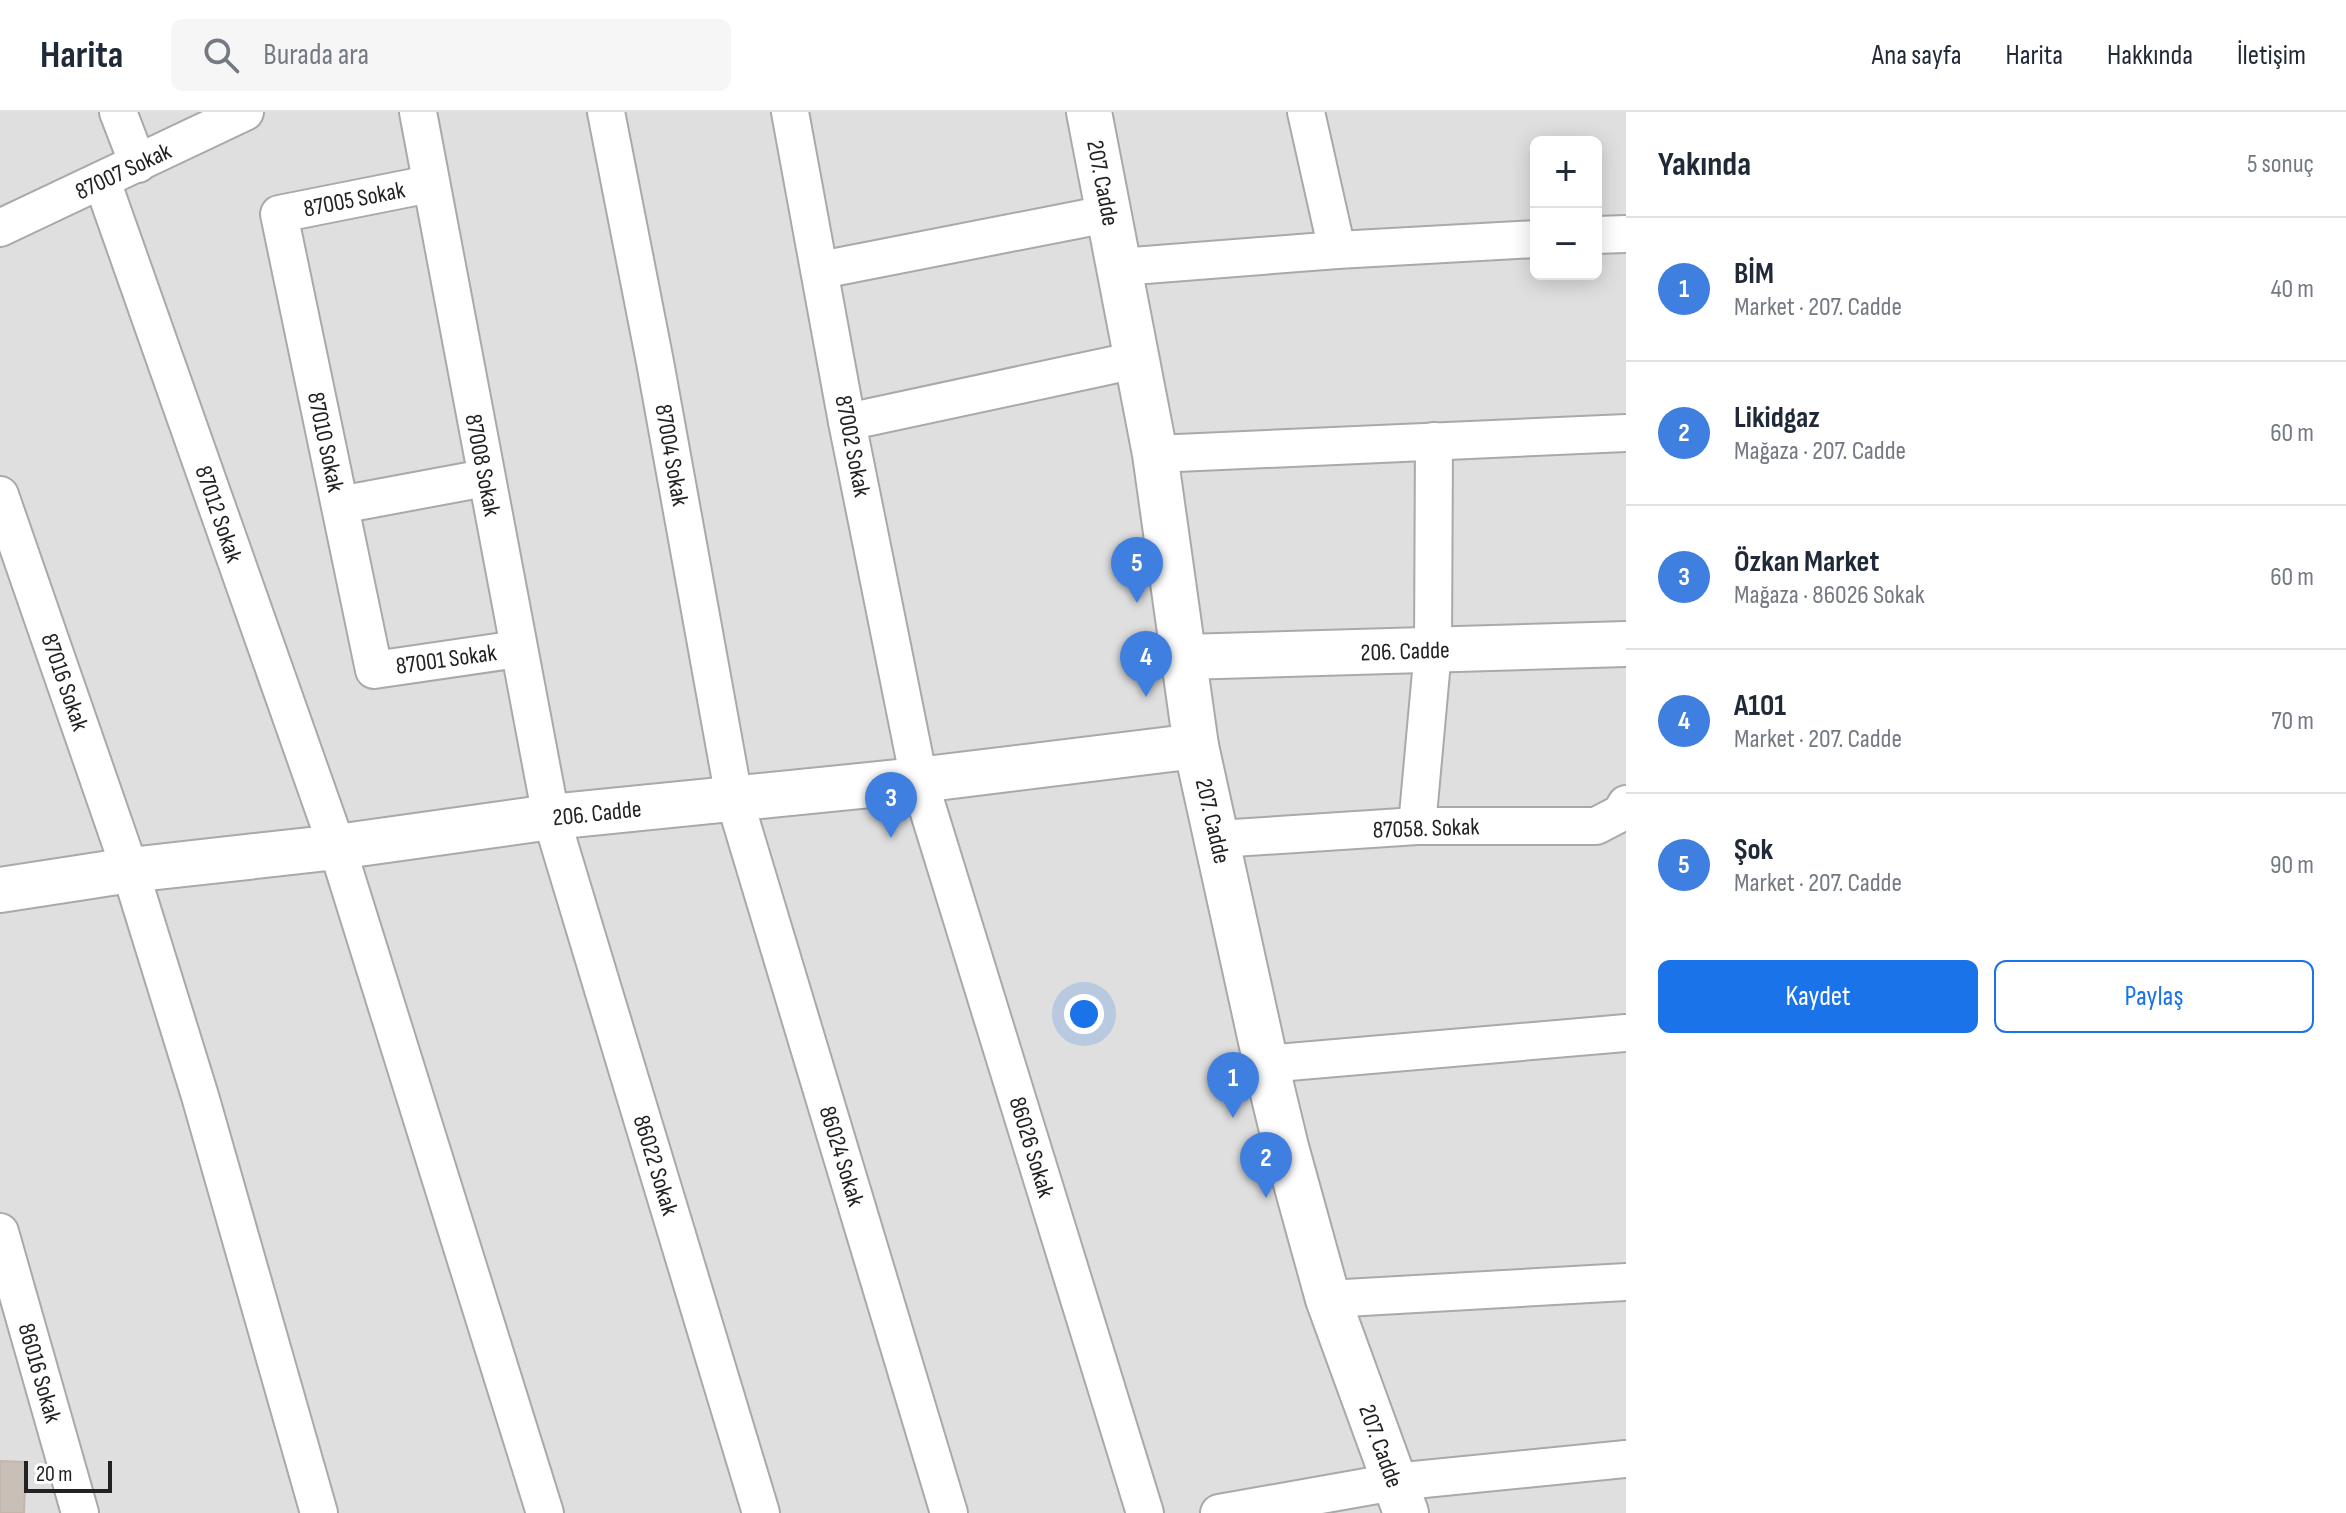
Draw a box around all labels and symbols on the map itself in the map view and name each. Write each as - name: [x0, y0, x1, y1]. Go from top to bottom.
- street label: 87007 Sokak: [71, 137, 176, 206]
- street label: 207. Cadde: [1080, 138, 1125, 228]
- street label: 87005 Sokak: [301, 175, 407, 224]
- street label: 87010 Sokak: [301, 390, 350, 495]
- street label: 87002 Sokak: [828, 393, 877, 499]
- street label: 87004 Sokak: [648, 402, 695, 508]
- street label: 87008 Sokak: [458, 412, 507, 519]
- street label: 87012 Sokak: [188, 462, 249, 567]
- pin: 5: [1111, 537, 1163, 603]
- street label: 87016 Sokak: [34, 630, 95, 735]
- pin: 4: [1120, 631, 1172, 697]
- street label: 206. Cadde: [1360, 635, 1450, 668]
- street label: 87001 Sokak: [394, 638, 498, 681]
- pin: 3: [865, 772, 917, 838]
- street label: 207. Cadde: [1189, 776, 1236, 867]
- street label: 206. Cadde: [551, 794, 643, 833]
- street label: 87058. Sokak: [1372, 812, 1480, 845]
- your location: [1064, 994, 1104, 1034]
- pin: 1: [1207, 1052, 1259, 1118]
- street label: 86026 Sokak: [1002, 1093, 1061, 1201]
- street label: 86024 Sokak: [813, 1103, 870, 1210]
- street label: 86022 Sokak: [627, 1112, 684, 1219]
- pin: 2: [1240, 1132, 1292, 1198]
- street label: 86016 Sokak: [11, 1320, 68, 1426]
- street label: 207. Cadde: [1352, 1401, 1409, 1492]
- scale bar: [24, 1457, 112, 1493]

